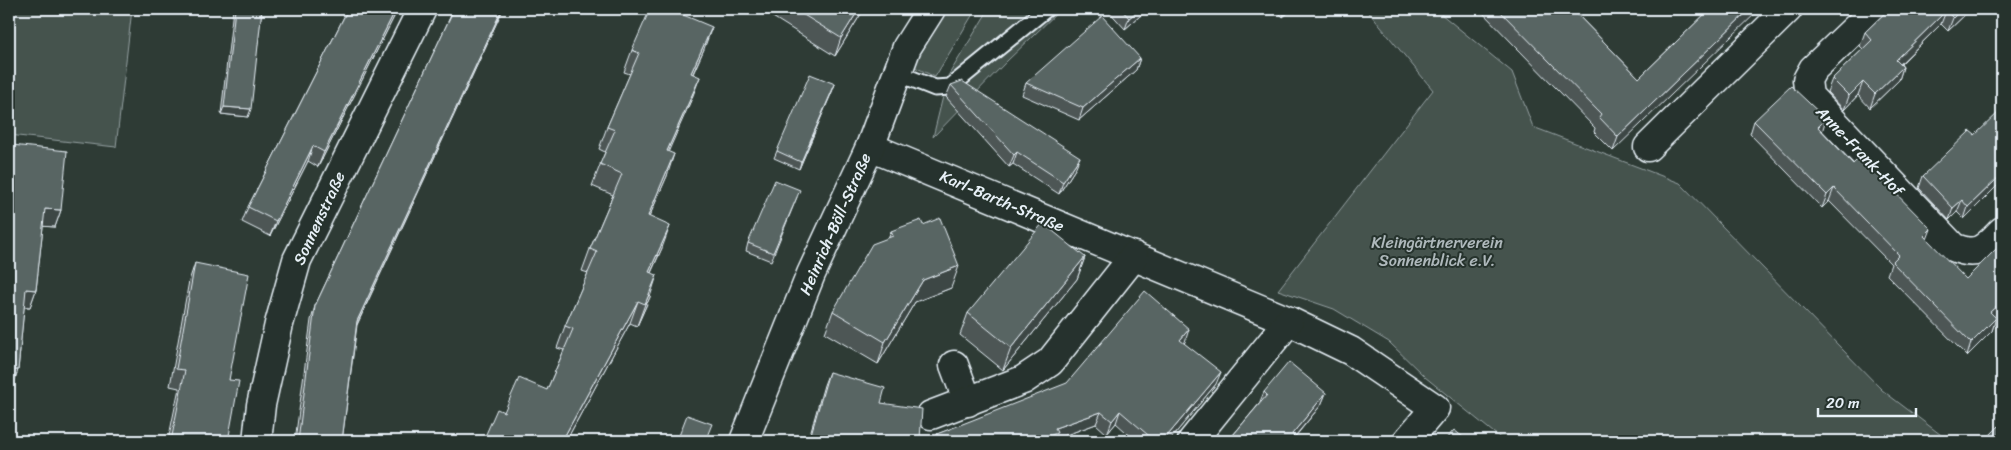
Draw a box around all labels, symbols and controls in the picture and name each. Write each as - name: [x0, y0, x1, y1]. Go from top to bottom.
- street label: Anne-Frank-Hof: [1808, 98, 1913, 205]
- street label: Heinrich-Böll-Straße: [791, 148, 879, 300]
- street label: Karl-Barth-Straße: [935, 162, 1069, 240]
- street label: Sonnenstraße: [285, 166, 353, 270]
- park label: Kleingärtnerverein Sonnenblick e.V.: [1371, 228, 1503, 275]
- scale bar: [1818, 385, 1916, 417]
- text: 20 m: [1826, 390, 1860, 416]

